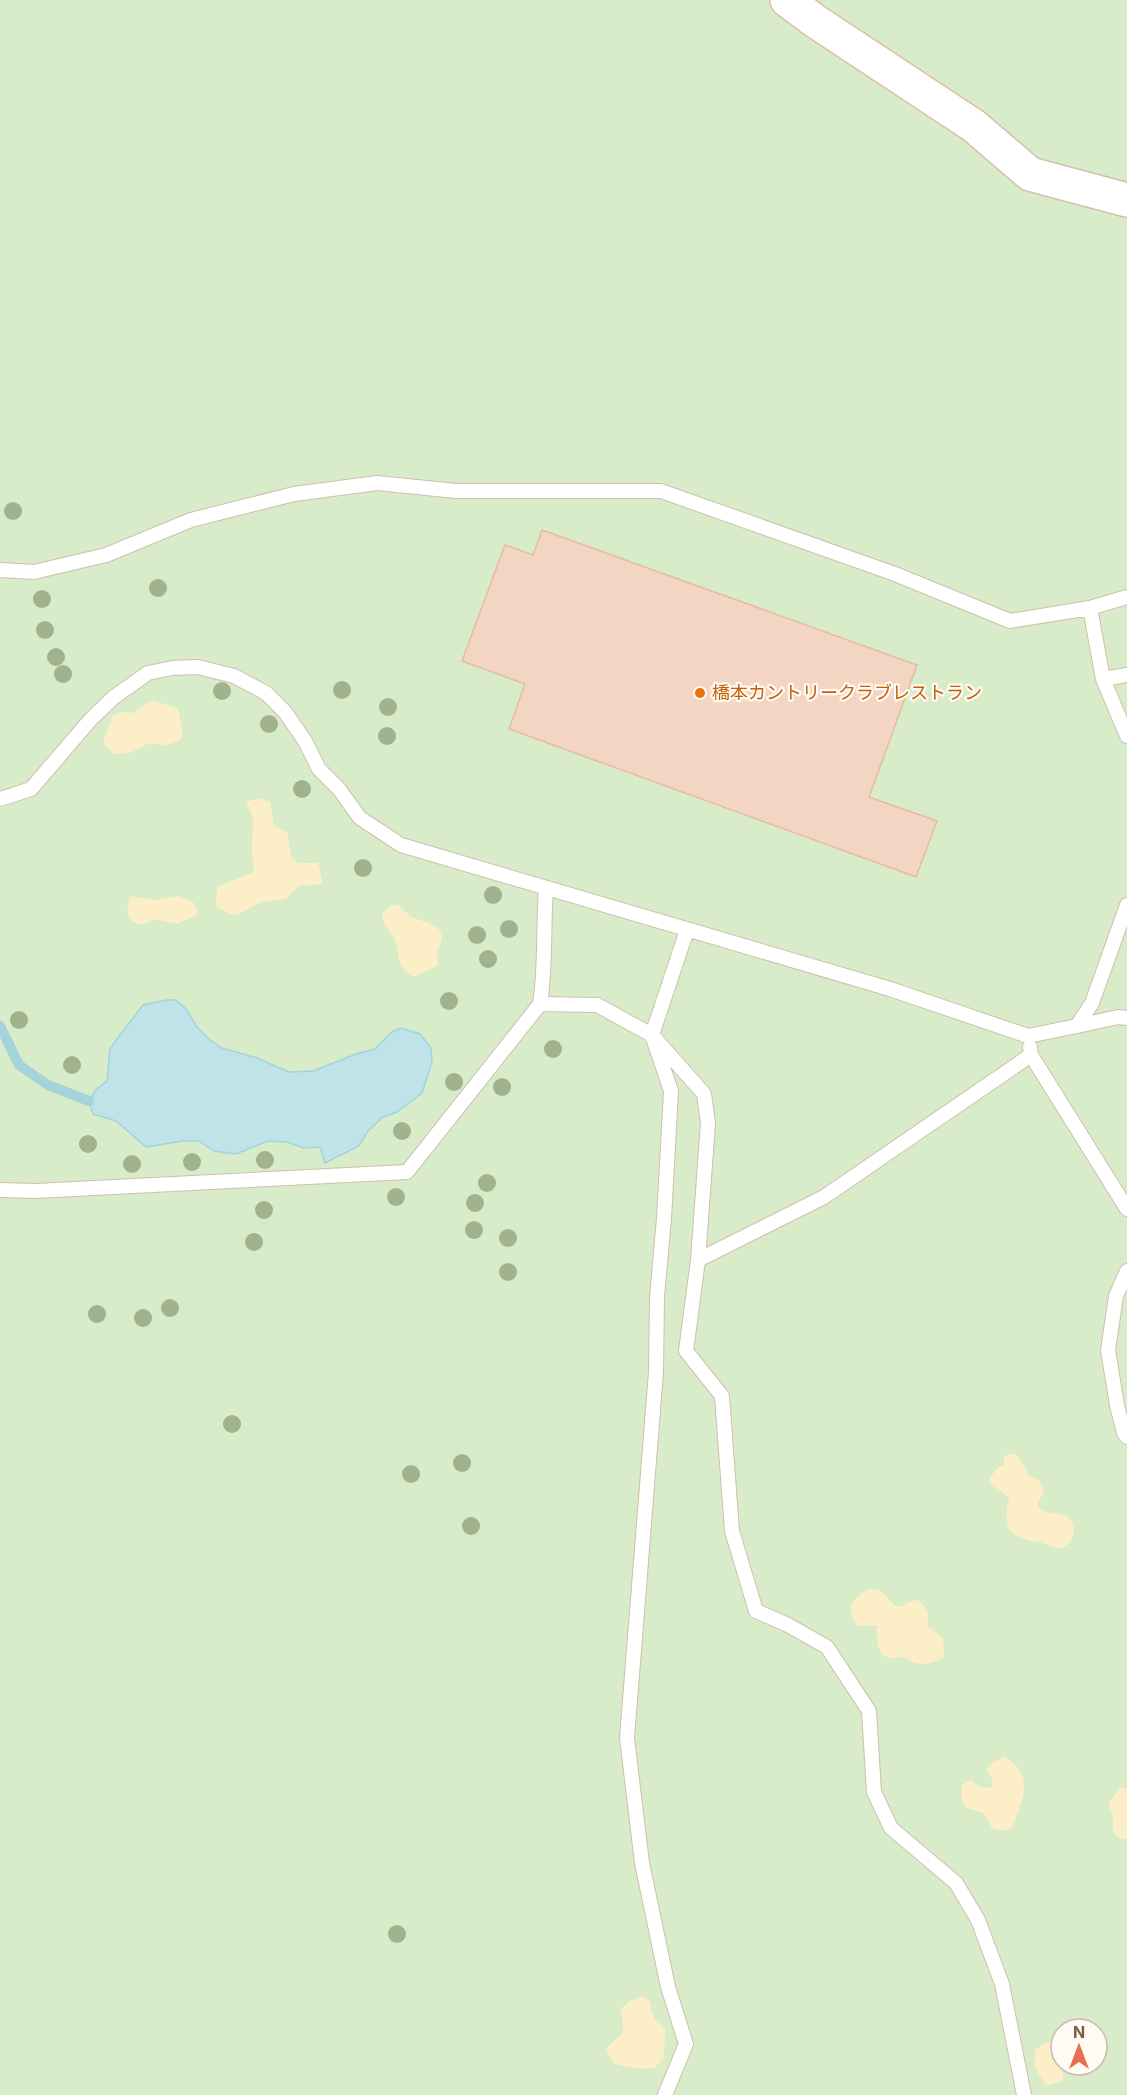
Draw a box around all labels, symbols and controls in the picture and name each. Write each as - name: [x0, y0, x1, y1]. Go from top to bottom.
- place label: 橋本カントリークラブレストラン: [712, 682, 982, 703]
- marker: 橋本カントリークラブレストラン: [693, 686, 707, 700]
- north arrow: [1049, 2017, 1109, 2077]
- text: N: [1073, 2022, 1085, 2042]

